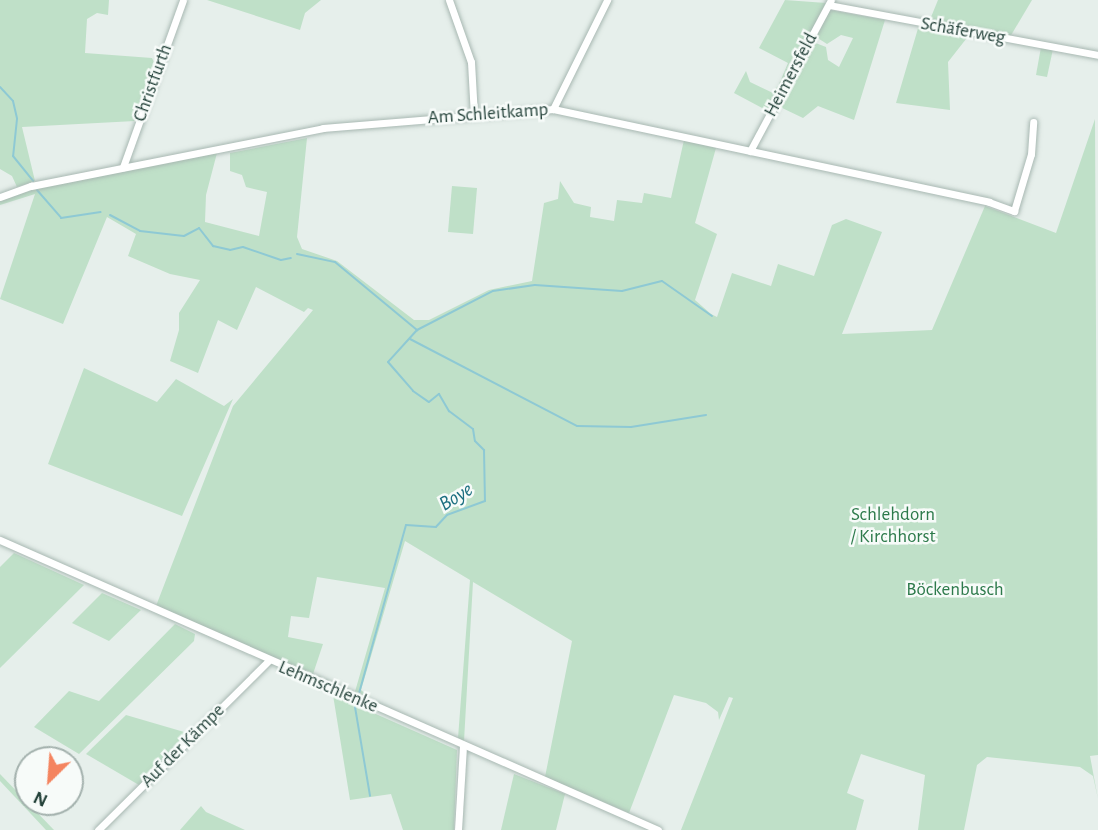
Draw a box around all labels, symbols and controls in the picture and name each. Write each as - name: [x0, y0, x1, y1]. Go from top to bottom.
- street label: Schäferweg: [919, 12, 1007, 50]
- street label: Heimersfeld: [759, 29, 823, 121]
- street label: Christfurth: [128, 41, 178, 125]
- street label: Am Schleitkamp: [427, 98, 549, 130]
- water label: Boye: [434, 477, 478, 517]
- park label: Schlehdorn / Kirchhorst: [850, 504, 936, 548]
- park label: Böckenbusch: [906, 579, 1004, 601]
- street label: Lehmschlenke: [275, 656, 381, 718]
- street label: Auf der Kämpe: [136, 699, 230, 793]
- north arrow: [14, 746, 84, 816]
- text: N: [31, 787, 51, 810]

